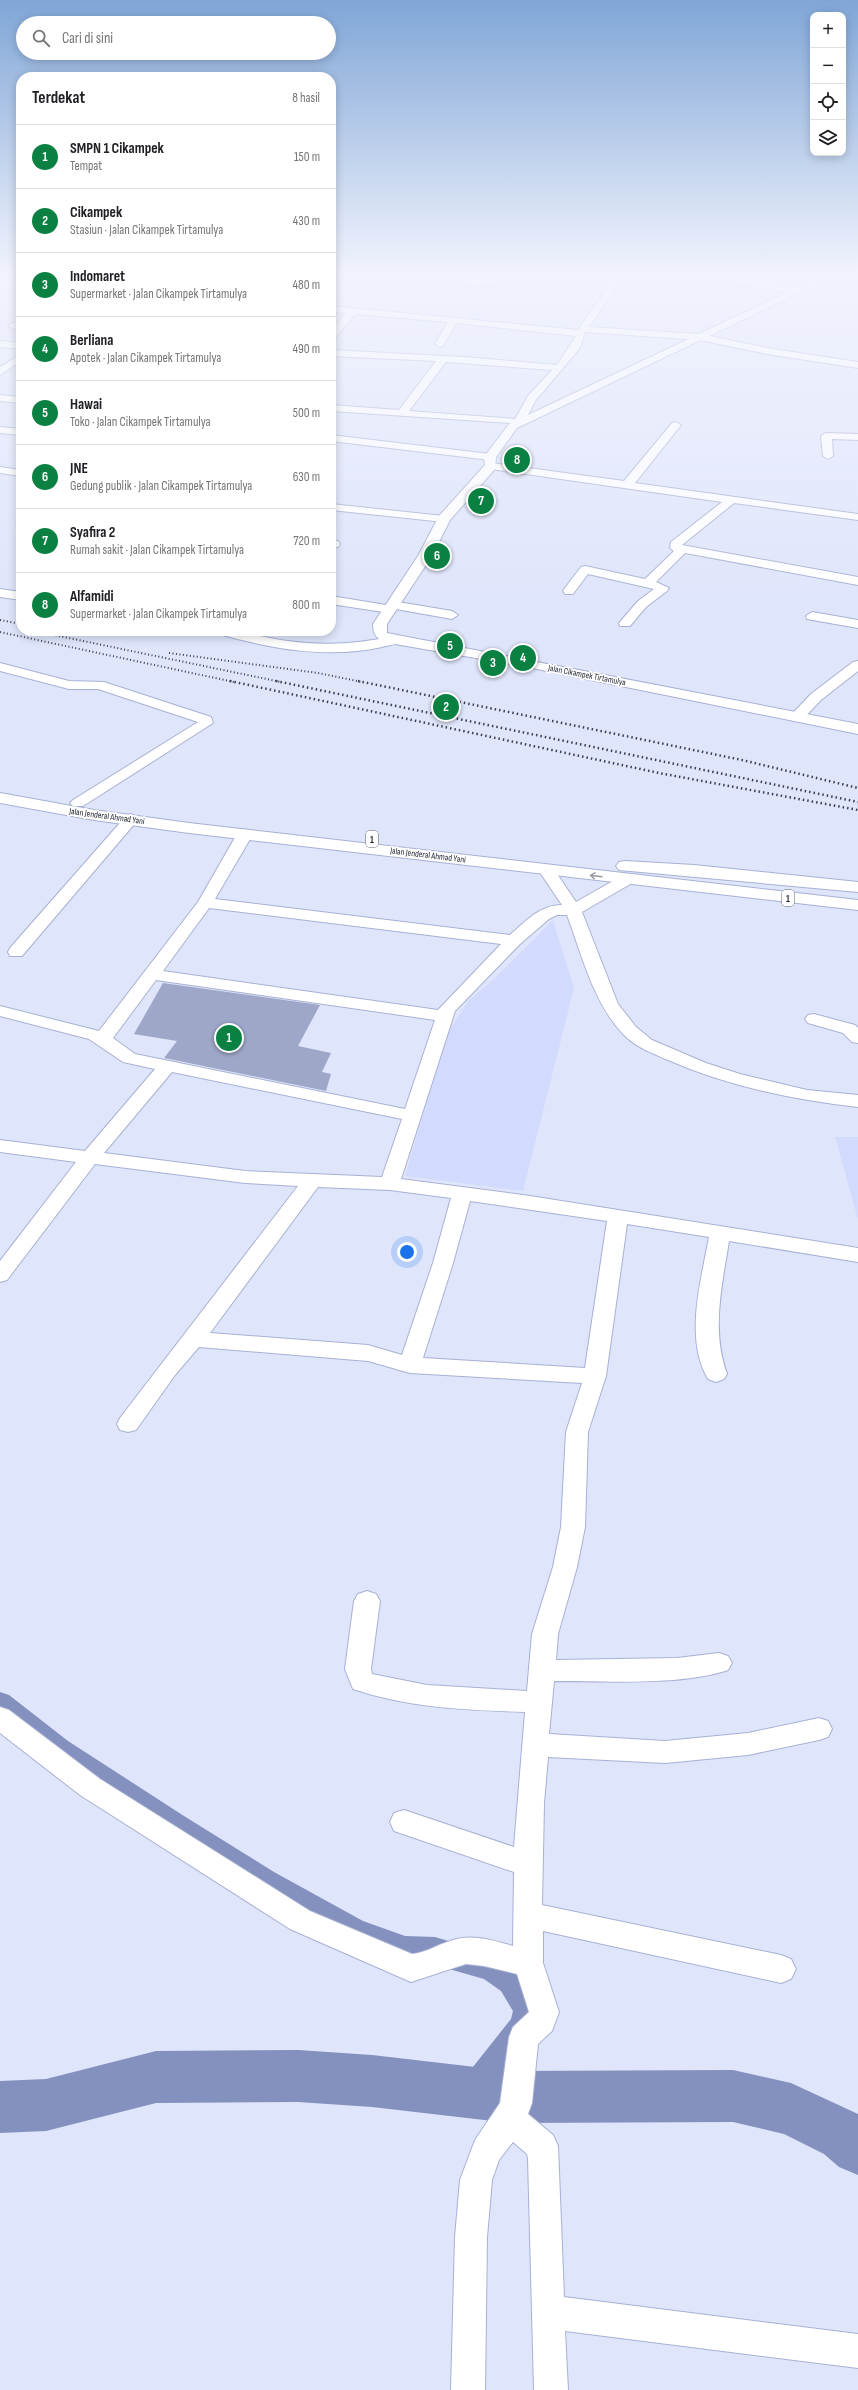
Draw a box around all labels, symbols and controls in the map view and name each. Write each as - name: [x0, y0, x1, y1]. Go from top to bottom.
- map controls: [810, 12, 846, 156]
- button: +: [810, 12, 846, 48]
- search box: [16, 16, 336, 60]
- icon: search: [30, 27, 52, 49]
- text: Cari di sini: [62, 29, 113, 48]
- button: −: [810, 48, 846, 84]
- button: locate: [810, 84, 846, 120]
- text: Terdekat: [32, 88, 85, 108]
- text: 8 hasil: [292, 90, 320, 106]
- button: layers: [810, 120, 846, 156]
- text: SMPN 1 Cikampek: [70, 139, 164, 158]
- text: 1: [42, 149, 48, 165]
- text: 150 m: [294, 149, 320, 165]
- text: Tempat: [70, 158, 102, 174]
- text: Cikampek: [70, 203, 122, 222]
- text: 2: [42, 213, 48, 229]
- text: 430 m: [293, 213, 320, 229]
- text: Stasiun · Jalan Cikampek Tirtamulya: [70, 222, 223, 238]
- text: Indomaret: [70, 267, 125, 286]
- text: 3: [42, 277, 48, 293]
- text: 480 m: [293, 277, 320, 293]
- text: Supermarket · Jalan Cikampek Tirtamulya: [70, 286, 247, 302]
- text: Berliana: [70, 331, 113, 350]
- text: 4: [42, 341, 48, 357]
- text: 490 m: [293, 341, 320, 357]
- text: Apotek · Jalan Cikampek Tirtamulya: [70, 350, 221, 366]
- text: Hawai: [70, 395, 102, 414]
- text: 5: [42, 405, 48, 421]
- text: 500 m: [293, 405, 320, 421]
- text: Toko · Jalan Cikampek Tirtamulya: [70, 414, 211, 430]
- pin: 8: [504, 445, 530, 475]
- text: JNE: [70, 459, 88, 478]
- text: 6: [42, 469, 48, 485]
- text: 630 m: [293, 469, 320, 485]
- text: Gedung publik · Jalan Cikampek Tirtamulya: [70, 478, 252, 494]
- pin: 7: [468, 486, 494, 516]
- text: Syafira 2: [70, 523, 115, 542]
- text: 7: [42, 533, 48, 549]
- text: 720 m: [293, 533, 320, 549]
- pin: 6: [424, 541, 450, 571]
- text: Rumah sakit · Jalan Cikampek Tirtamulya: [70, 542, 244, 558]
- text: Alfamidi: [70, 587, 114, 606]
- text: 8: [42, 597, 48, 613]
- text: 800 m: [292, 597, 320, 613]
- text: Supermarket · Jalan Cikampek Tirtamulya: [70, 606, 247, 622]
- pin: 5: [437, 631, 463, 661]
- pin: 4: [510, 643, 536, 673]
- pin: 3: [480, 648, 506, 678]
- street label: Jalan Cikampek Tirtamulya: [546, 662, 627, 688]
- pin: 2: [433, 692, 459, 722]
- street label: Jalan Jenderal Ahmad Yani: [68, 806, 146, 827]
- road number: 1: [366, 831, 378, 847]
- street label: Jalan Jenderal Ahmad Yani: [389, 845, 467, 866]
- one-way arrow: [590, 872, 603, 880]
- road number: 1: [782, 890, 794, 906]
- pin: 1: [216, 1023, 242, 1053]
- your location: [397, 1242, 417, 1262]

